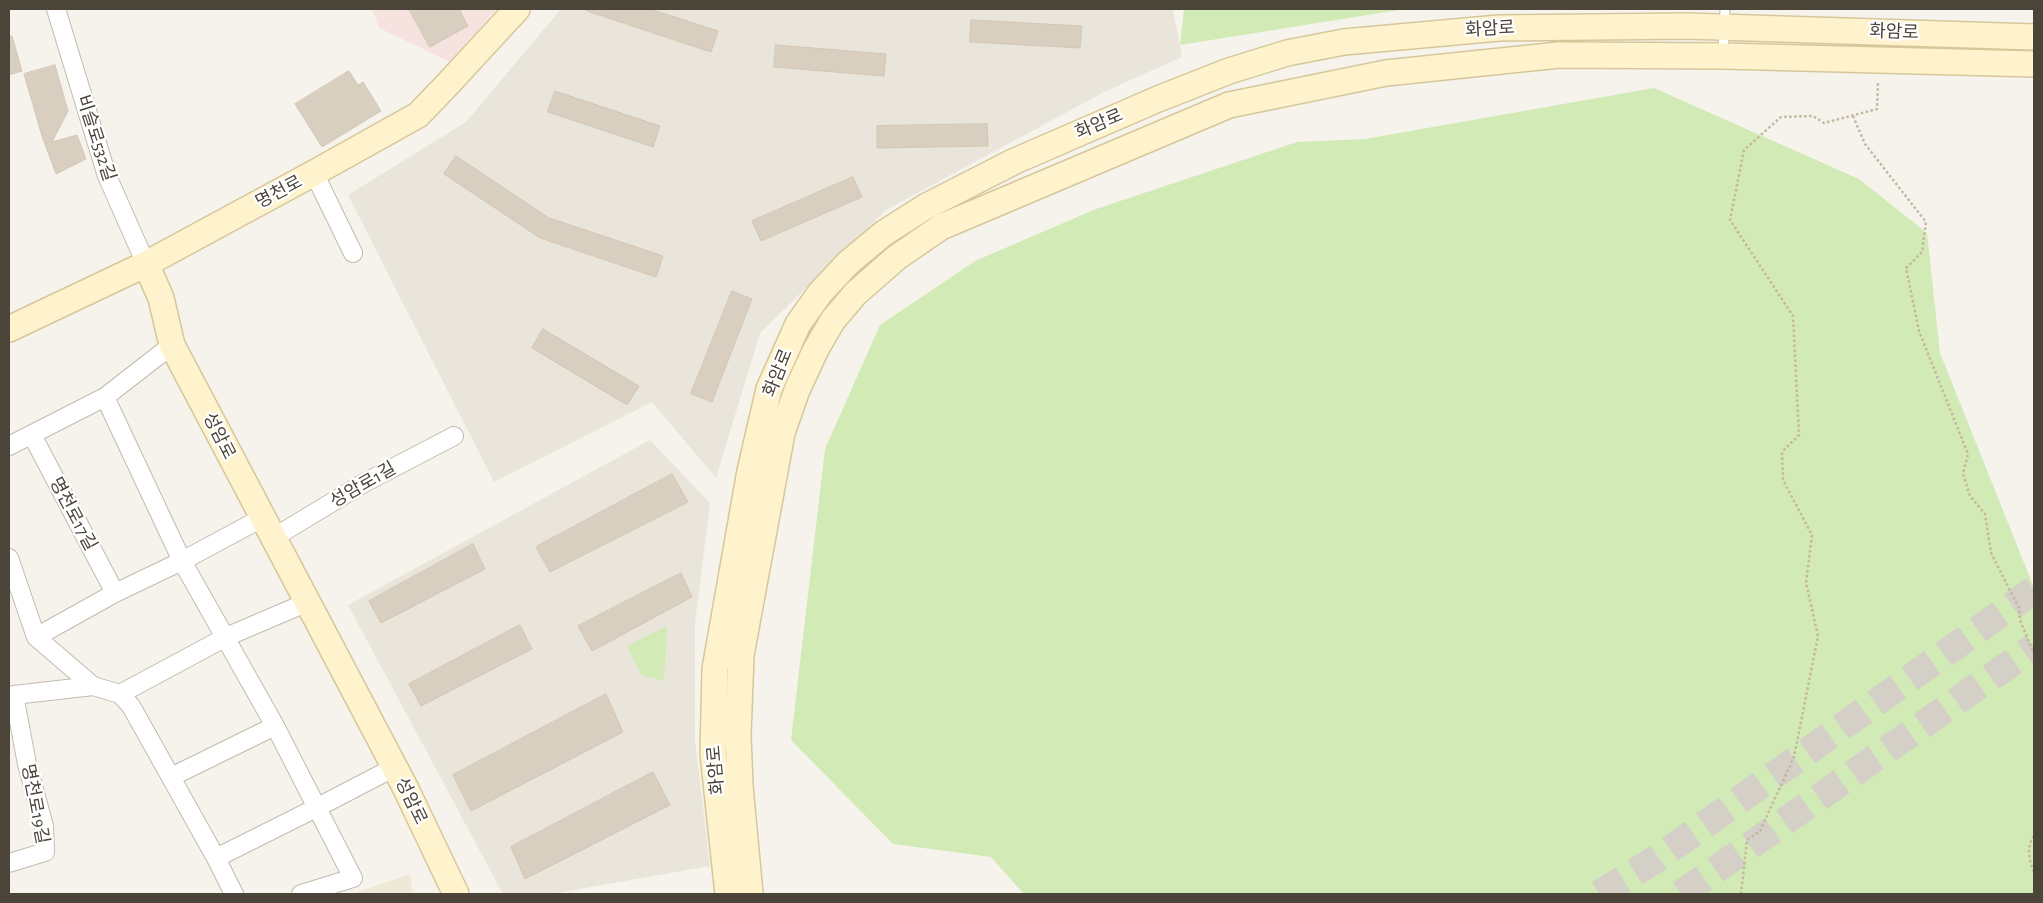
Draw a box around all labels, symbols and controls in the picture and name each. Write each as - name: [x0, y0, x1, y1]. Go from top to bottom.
- street label: 화암로: [1465, 17, 1515, 41]
- street label: 화암로: [1869, 20, 1919, 44]
- street label: 비슬로532길: [72, 92, 120, 184]
- street label: 화암로: [1072, 104, 1126, 144]
- street label: 명천로: [252, 171, 306, 213]
- street label: 화암로: [759, 346, 797, 400]
- street label: 성암로: [198, 409, 240, 463]
- street label: 성암로1길: [326, 458, 400, 512]
- street label: 명천로17길: [45, 474, 101, 554]
- street label: 화암로: [703, 744, 729, 796]
- street label: 명천로19길: [17, 762, 53, 846]
- street label: 성암로: [390, 774, 432, 828]

